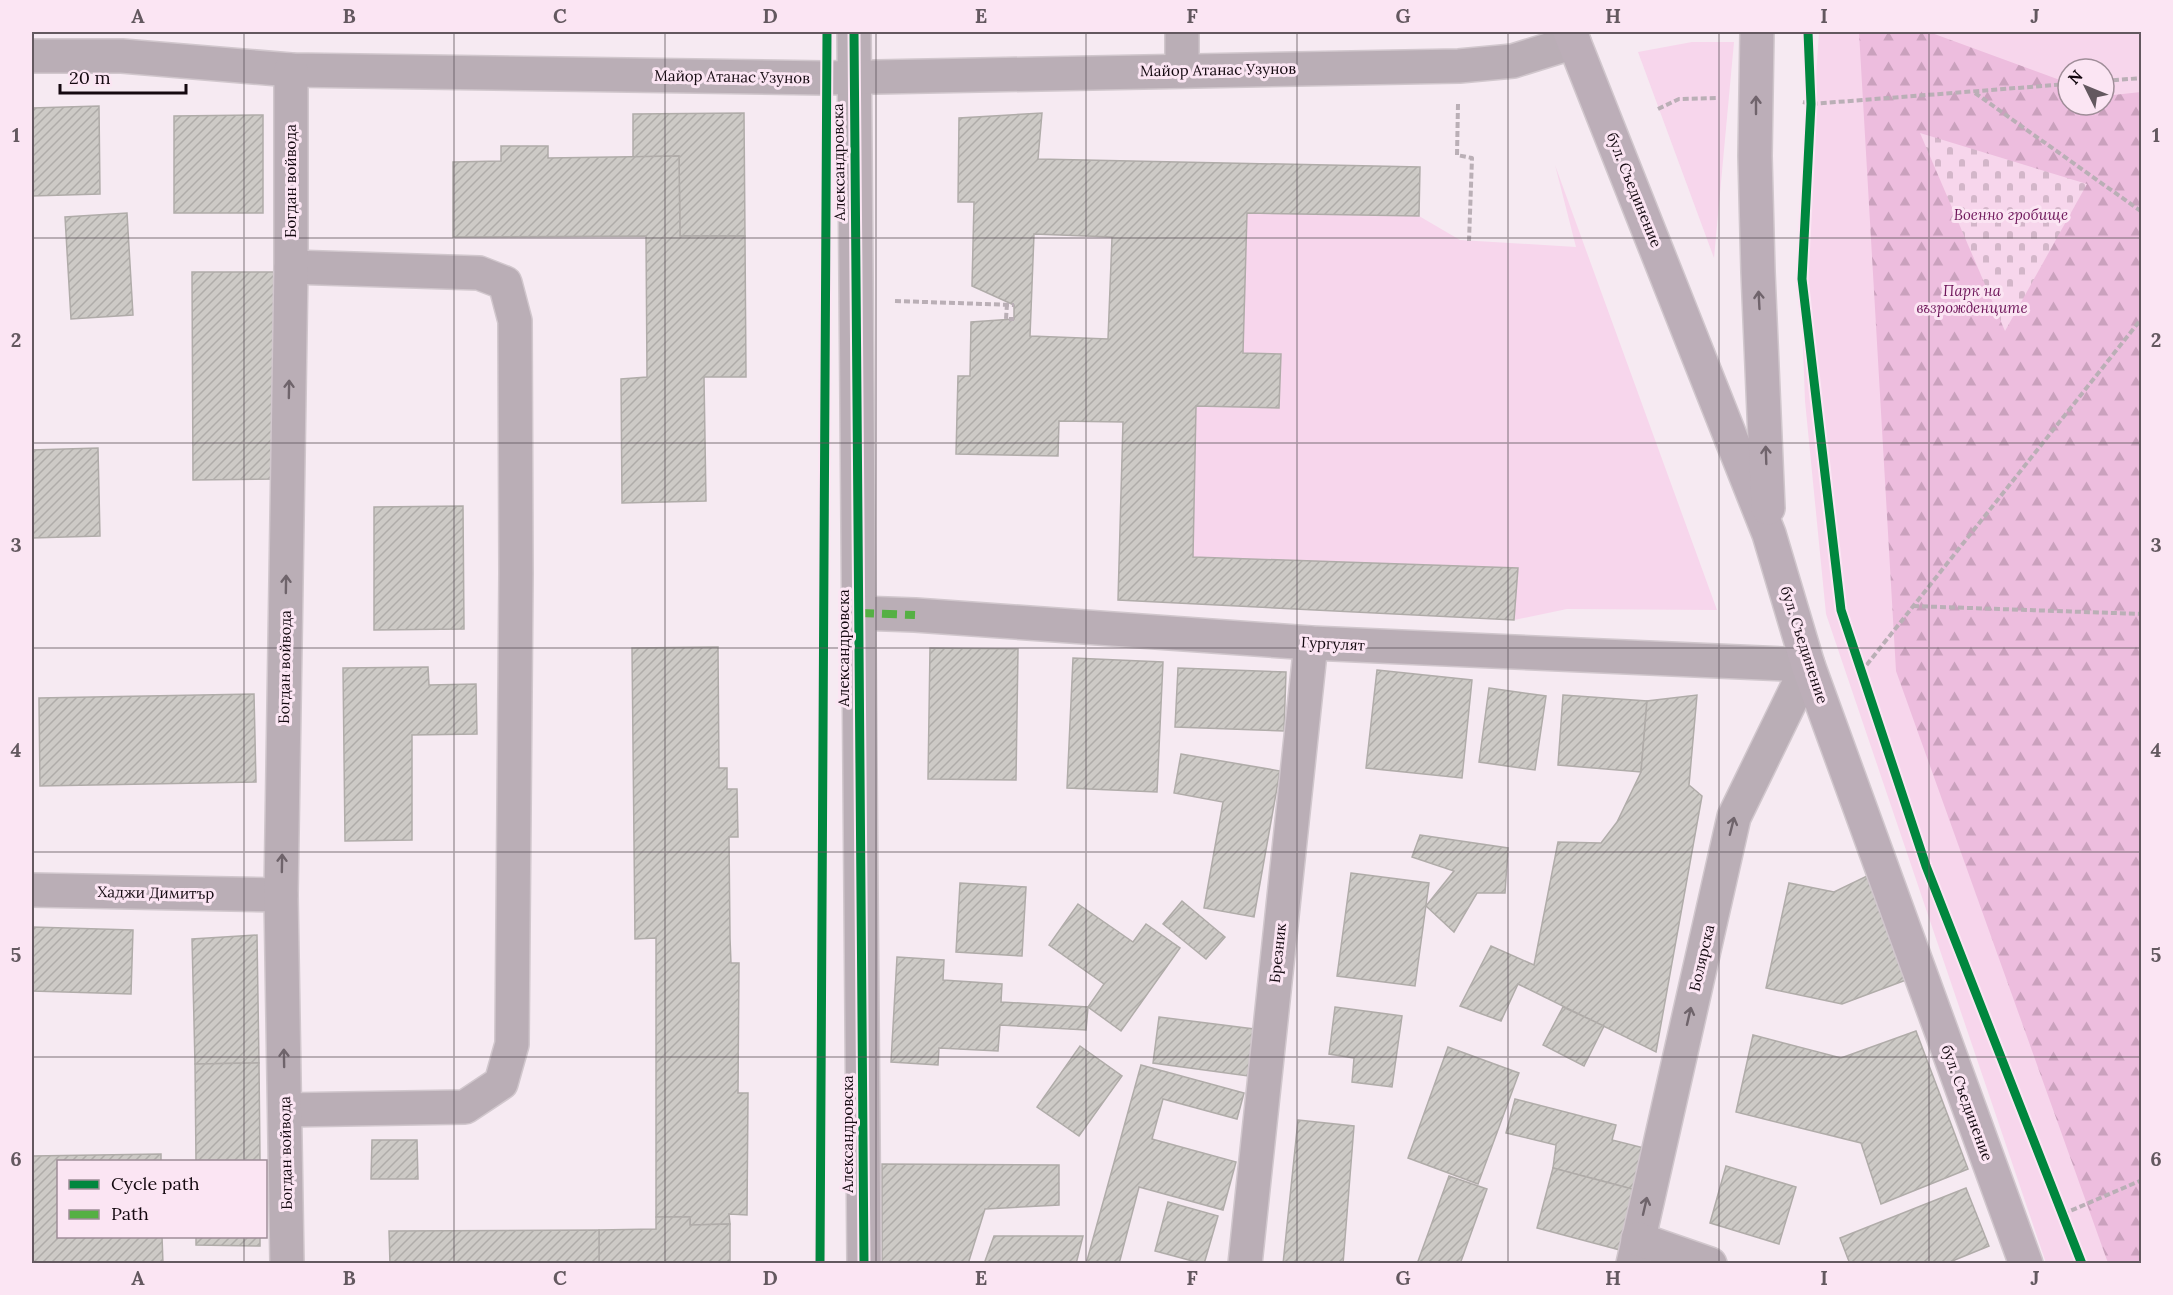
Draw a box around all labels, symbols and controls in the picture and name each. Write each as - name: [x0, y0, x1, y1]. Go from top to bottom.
- text: A: [131, 3, 145, 28]
- text: B: [342, 3, 356, 28]
- text: C: [553, 3, 567, 28]
- text: D: [762, 3, 778, 28]
- text: E: [975, 3, 987, 28]
- text: F: [1186, 3, 1198, 28]
- text: G: [1395, 3, 1411, 28]
- text: H: [1605, 3, 1621, 28]
- text: I: [1820, 3, 1828, 28]
- text: J: [2030, 3, 2040, 28]
- scale bar: [60, 57, 186, 95]
- north arrow: [2056, 57, 2116, 117]
- street label: Майор Атанас Узунов: [1140, 59, 1296, 80]
- text: N: [2063, 65, 2087, 88]
- text: 20 m: [69, 66, 111, 89]
- street label: Майор Атанас Узунов: [654, 66, 810, 87]
- one-way arrow: [1750, 96, 1762, 116]
- street label: Александровска: [828, 103, 849, 222]
- text: 1: [12, 122, 20, 147]
- text: 1: [2152, 122, 2160, 147]
- street label: Богдан войвода: [281, 124, 300, 238]
- street label: бул. Съединение: [1603, 129, 1666, 250]
- park label: Военно гробище: [1954, 205, 2068, 224]
- park label: Парк на възрожденците: [1916, 281, 2028, 317]
- one-way arrow: [1753, 291, 1764, 311]
- text: 2: [11, 327, 21, 352]
- text: 2: [2151, 327, 2161, 352]
- one-way arrow: [283, 380, 295, 400]
- one-way arrow: [1760, 445, 1772, 465]
- text: 3: [10, 532, 22, 557]
- text: 3: [2150, 532, 2162, 557]
- one-way arrow: [280, 575, 292, 595]
- street label: бул. Съединение: [1777, 584, 1832, 706]
- street label: Александровска: [834, 589, 853, 708]
- street label: Богдан войвода: [274, 610, 295, 724]
- street label: Гургулят: [1301, 632, 1366, 655]
- text: 4: [11, 737, 22, 762]
- text: 4: [2151, 737, 2162, 762]
- one-way arrow: [1727, 817, 1739, 836]
- one-way arrow: [276, 854, 287, 874]
- street label: Хаджи Димитър: [98, 882, 215, 903]
- street label: Брезник: [1265, 922, 1290, 984]
- street label: Болярска: [1685, 922, 1718, 993]
- text: 5: [11, 942, 22, 967]
- text: 5: [2151, 942, 2162, 967]
- one-way arrow: [1683, 1007, 1695, 1026]
- street label: бул. Съединение: [1938, 1042, 1997, 1164]
- one-way arrow: [278, 1049, 290, 1069]
- street label: Александровска: [838, 1075, 857, 1194]
- street label: Богдан войвода: [275, 1096, 296, 1210]
- text: 6: [10, 1146, 22, 1171]
- text: 6: [2150, 1146, 2162, 1171]
- legend: [57, 1160, 267, 1238]
- text: Cycle path: [111, 1172, 200, 1195]
- one-way arrow: [1640, 1197, 1651, 1216]
- text: Path: [111, 1202, 149, 1225]
- text: A: [131, 1265, 145, 1290]
- text: B: [342, 1265, 356, 1290]
- text: C: [553, 1265, 567, 1290]
- text: D: [762, 1265, 778, 1290]
- text: E: [975, 1265, 987, 1290]
- text: F: [1186, 1265, 1198, 1290]
- text: G: [1395, 1265, 1411, 1290]
- text: H: [1605, 1265, 1621, 1290]
- text: I: [1820, 1265, 1828, 1290]
- text: J: [2030, 1265, 2040, 1290]

